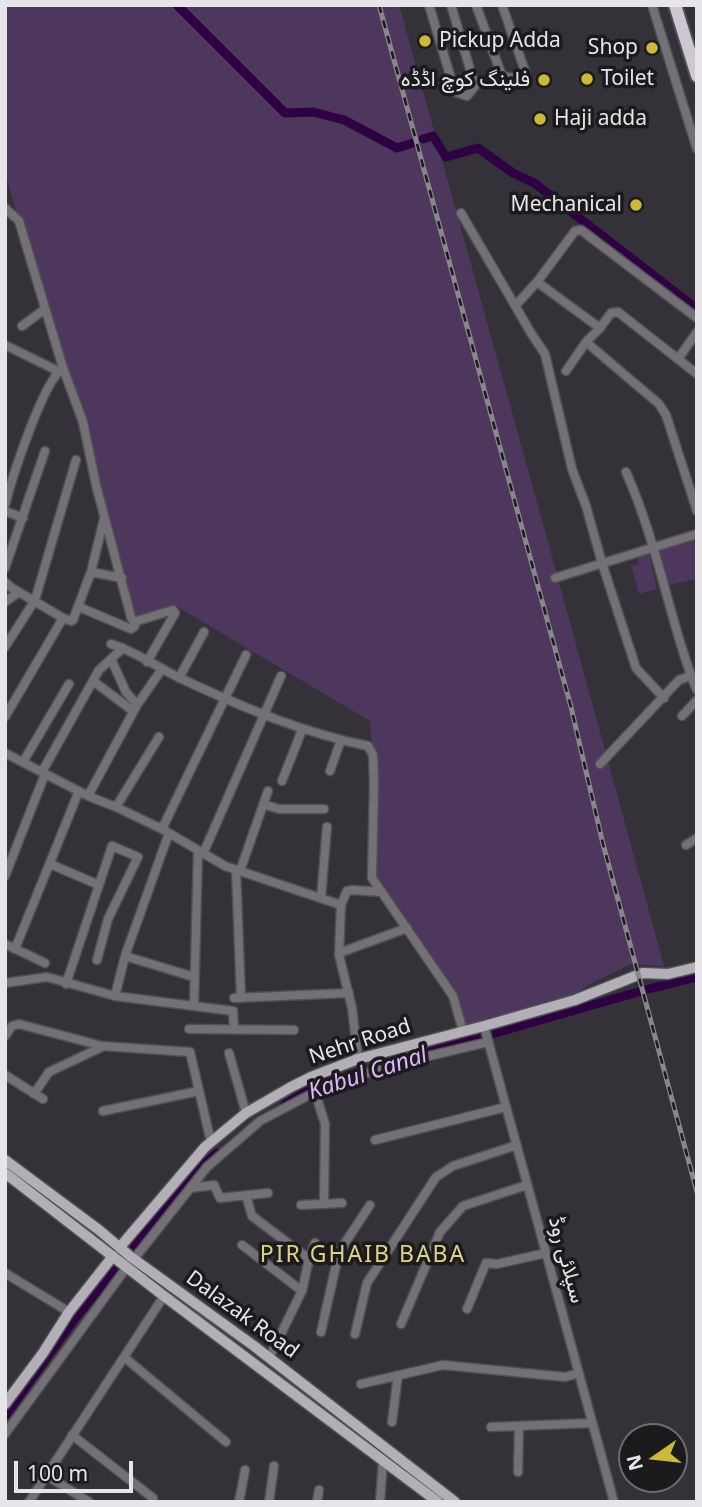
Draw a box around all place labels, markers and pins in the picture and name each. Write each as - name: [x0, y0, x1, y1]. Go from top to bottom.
- place label: Pickup Adda: [439, 28, 561, 54]
- marker: Pickup Adda: [417, 33, 433, 49]
- place label: Shop: [588, 35, 638, 61]
- marker: Shop: [644, 40, 660, 56]
- place label: Toilet: [601, 66, 654, 92]
- place label: فلینگ کوچ اڈڈہ: [401, 67, 530, 93]
- marker: Toilet: [579, 71, 595, 87]
- marker: فلینگ کوچ اڈڈہ: [536, 72, 552, 88]
- place label: Haji adda: [554, 106, 647, 132]
- marker: Haji adda: [532, 111, 548, 127]
- place label: Mechanical: [511, 192, 622, 218]
- marker: Mechanical: [628, 197, 644, 213]

